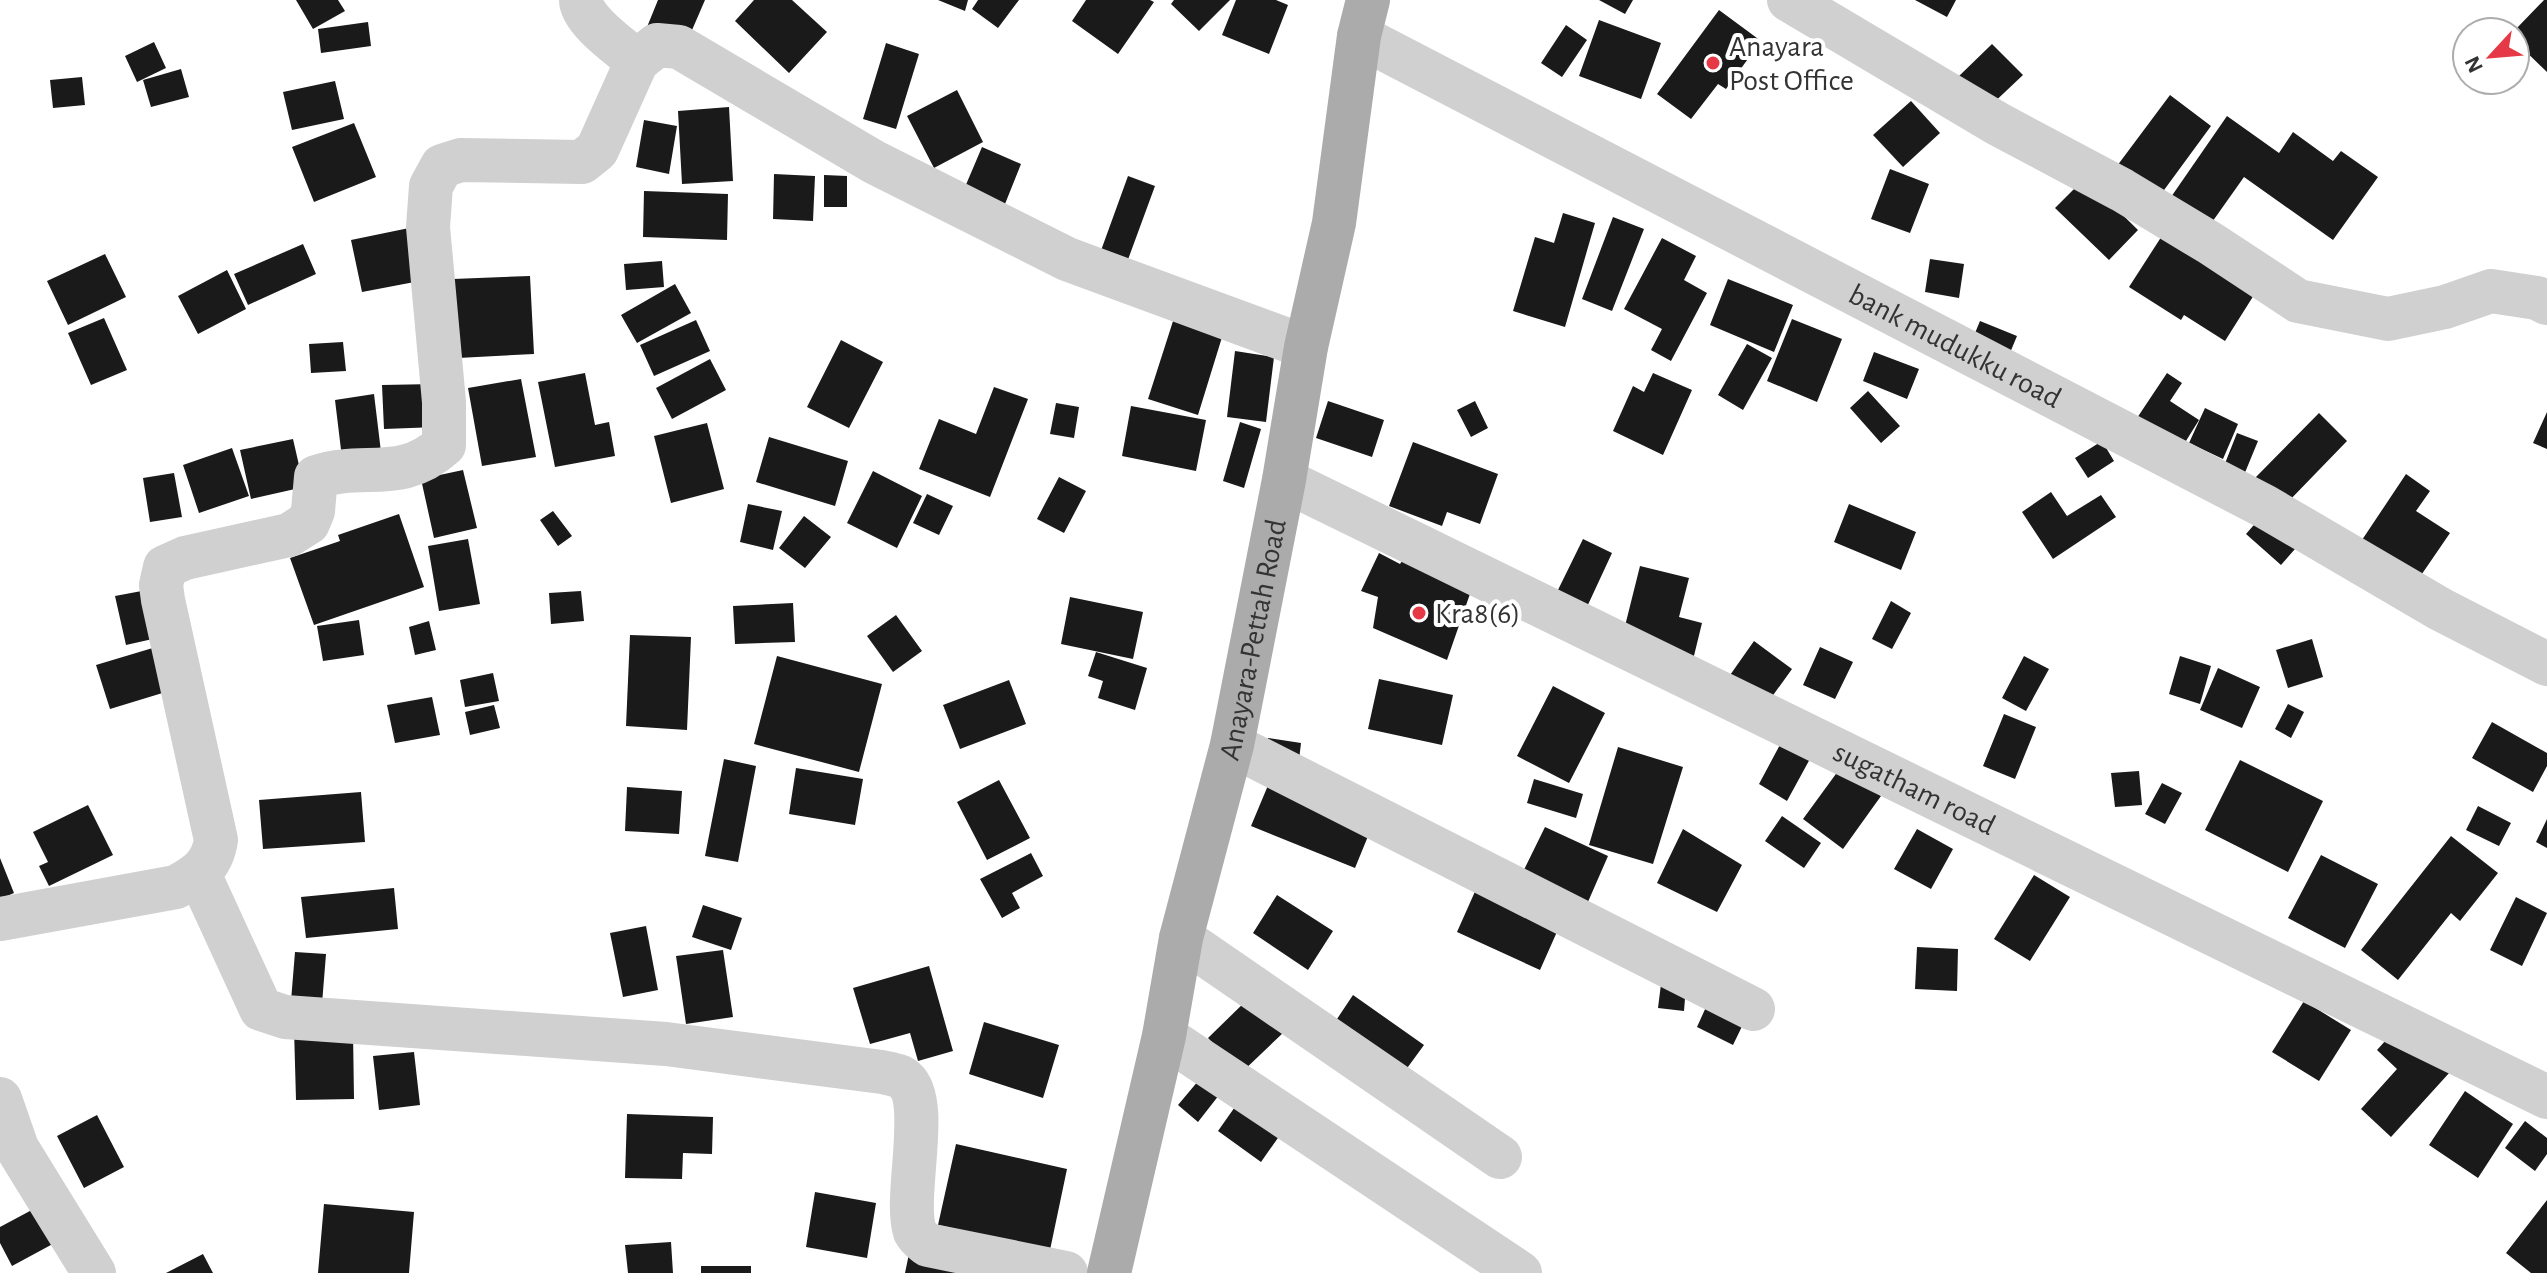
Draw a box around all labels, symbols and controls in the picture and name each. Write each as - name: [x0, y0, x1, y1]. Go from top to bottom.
- north arrow: [2451, 16, 2531, 96]
- place label: Anayara Post Office: [1729, 32, 1854, 96]
- text: N: [2461, 53, 2487, 76]
- marker: Anayara Post Office: [1704, 54, 1722, 72]
- street label: bank mudukku road: [1844, 279, 2066, 414]
- street label: Anayara-Pettah Road: [1215, 517, 1292, 763]
- place label: Kra8(6): [1435, 599, 1521, 629]
- marker: Kra8(6): [1410, 604, 1428, 622]
- street label: sugatham road: [1829, 737, 2000, 841]

